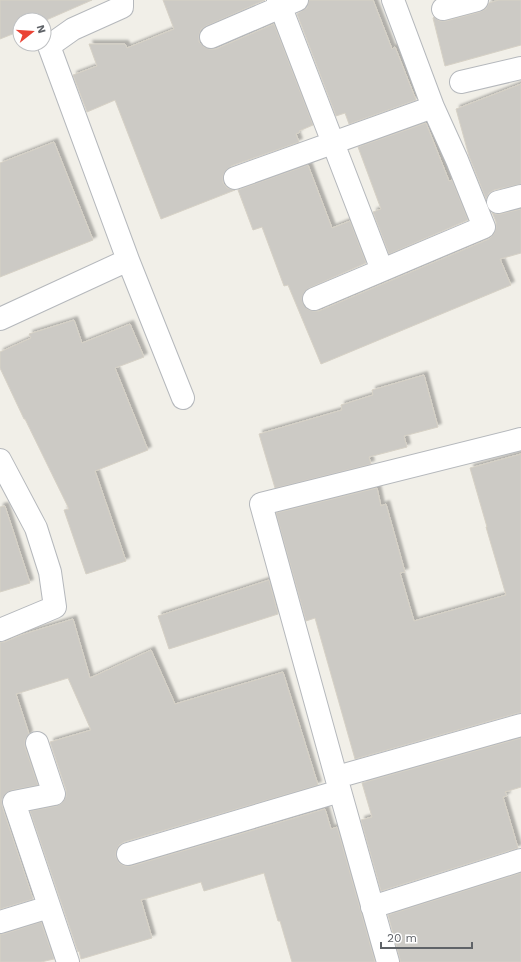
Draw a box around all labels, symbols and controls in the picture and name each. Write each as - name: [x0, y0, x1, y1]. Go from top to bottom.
- north arrow: [12, 12, 52, 52]
- text: N: [34, 23, 48, 35]
- scale bar: [381, 924, 472, 950]
- text: 20 m: [387, 931, 417, 945]

